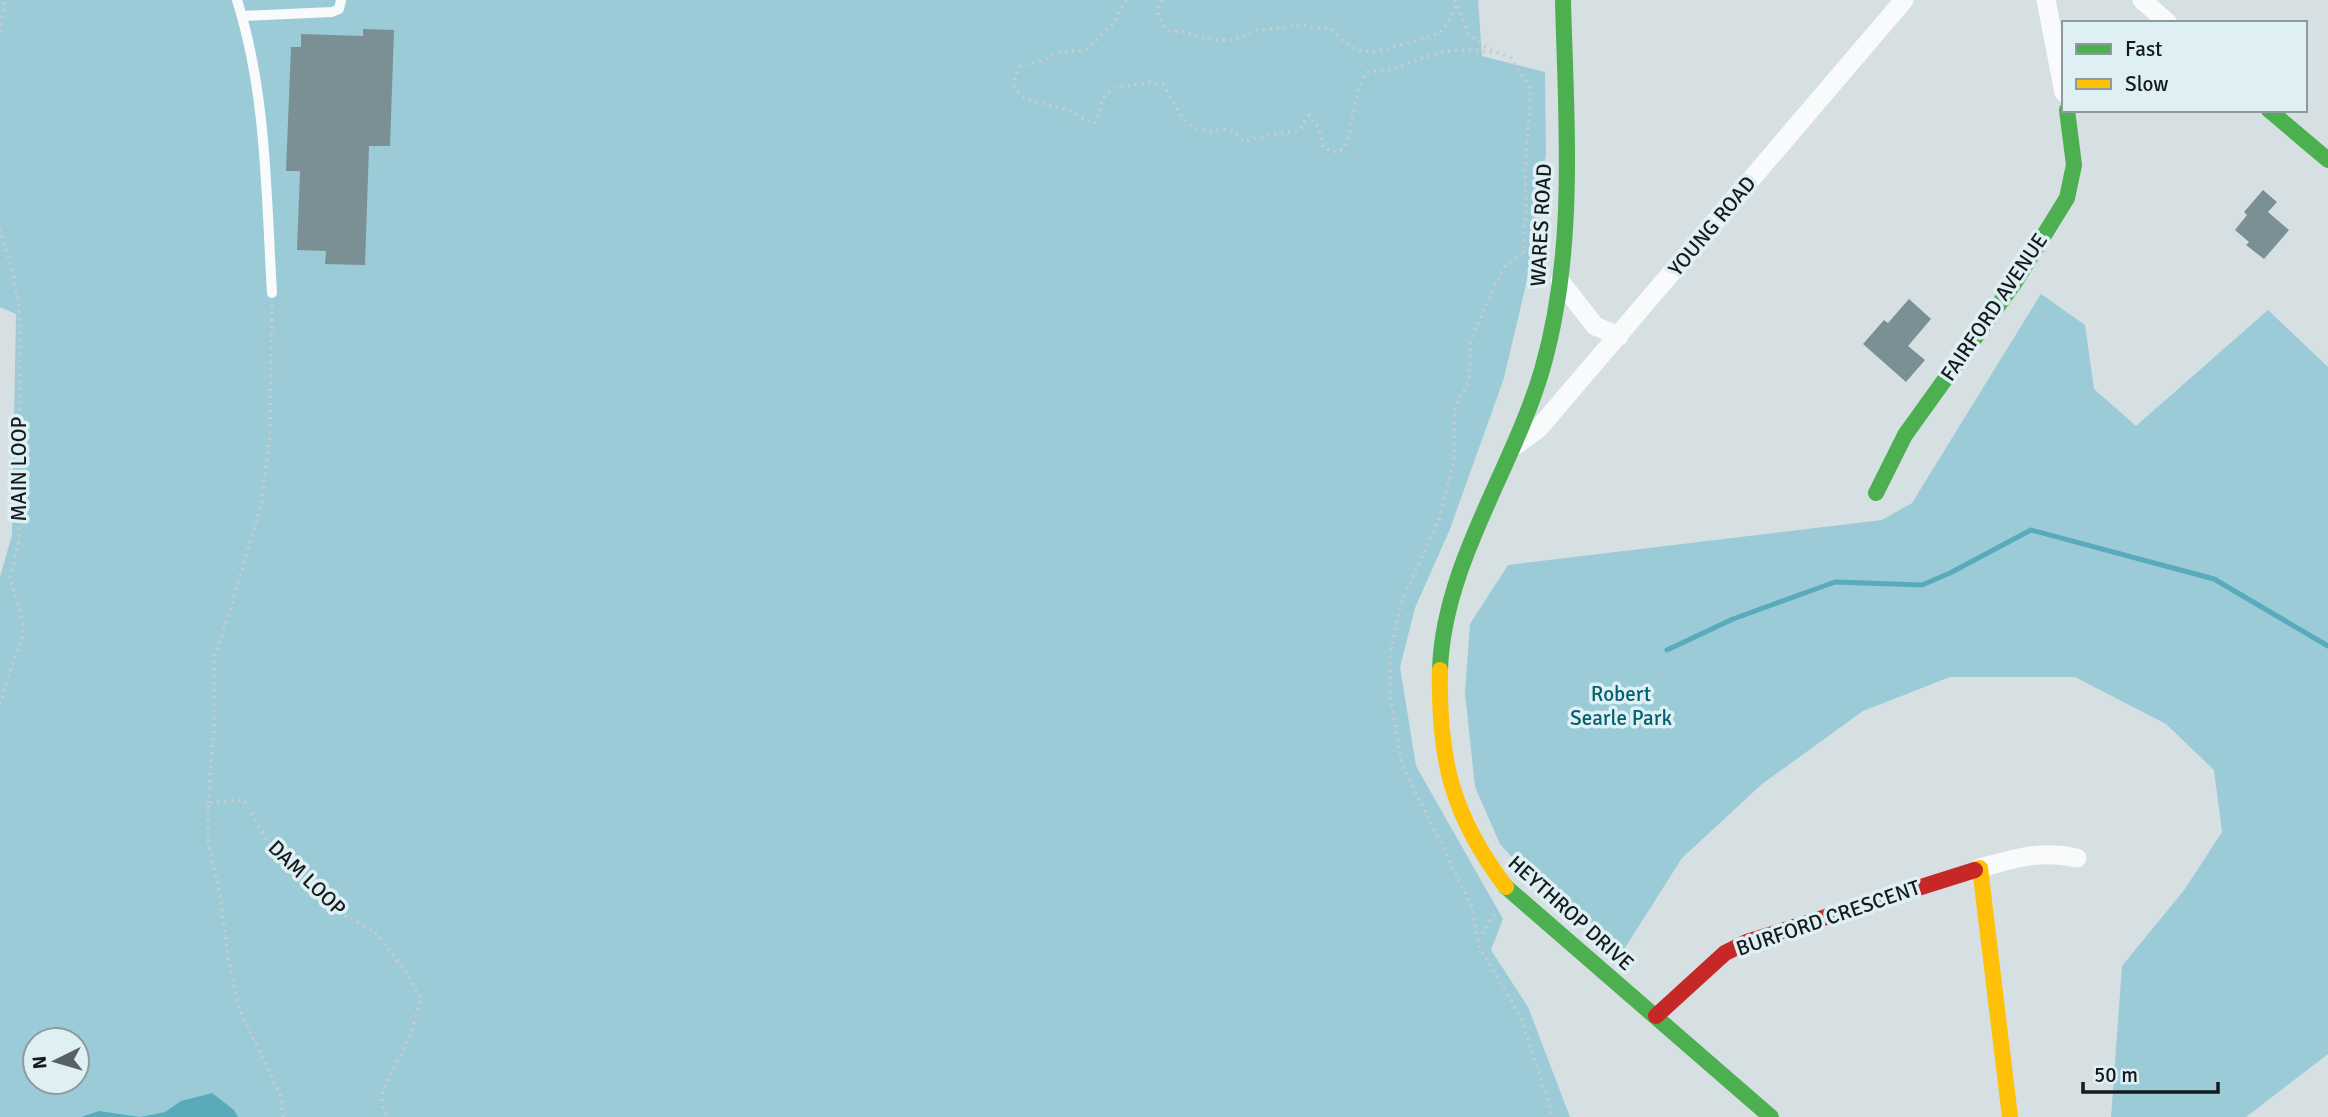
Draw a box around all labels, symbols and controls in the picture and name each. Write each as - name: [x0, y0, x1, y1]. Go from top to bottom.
- legend: [2062, 21, 2307, 112]
- text: Fast: [2125, 36, 2162, 62]
- text: Slow: [2125, 71, 2169, 97]
- street label: WARES ROAD: [1525, 163, 1557, 287]
- street label: YOUNG ROAD: [1663, 171, 1761, 281]
- street label: FAIRFORD AVENUE: [1935, 228, 2053, 386]
- street label: MAIN LOOP: [6, 417, 32, 521]
- park label: Robert Searle Park: [1570, 681, 1672, 731]
- street label: DAM LOOP: [263, 835, 351, 921]
- street label: HEYTHROP DRIVE: [1503, 850, 1639, 976]
- street label: BURFORD CRESCENT: [1733, 874, 1924, 962]
- north arrow: [21, 1026, 91, 1096]
- scale bar: [2083, 1050, 2218, 1094]
- text: N: [28, 1055, 53, 1070]
- text: 50 m: [2094, 1062, 2138, 1088]

